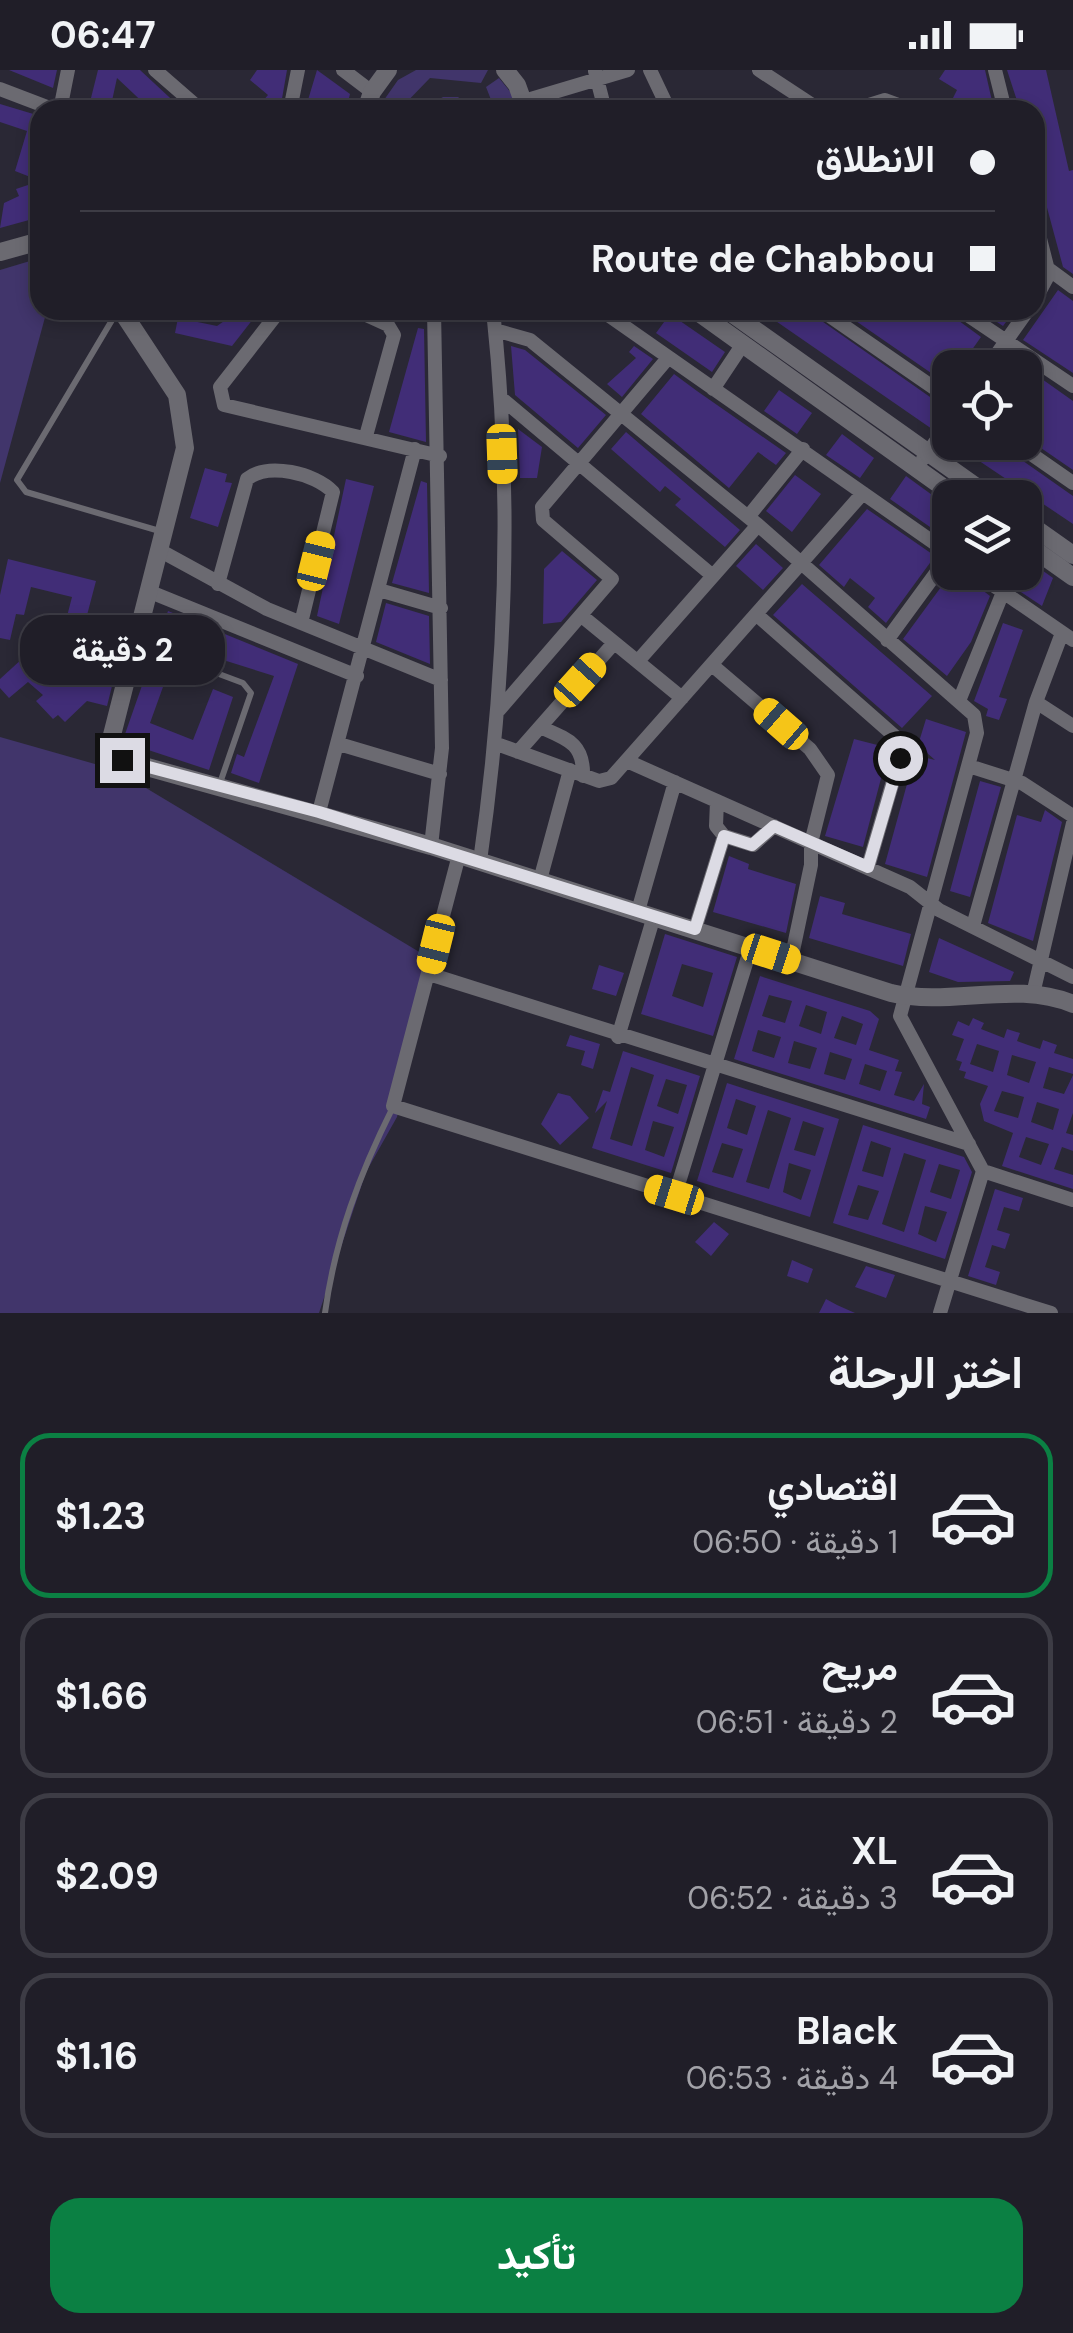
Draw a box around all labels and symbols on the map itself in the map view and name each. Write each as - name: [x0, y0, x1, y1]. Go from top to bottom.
- car: [486, 423, 518, 485]
- car: [294, 528, 338, 594]
- callout: 2 دقيقة: [19, 615, 224, 685]
- car: [549, 648, 611, 712]
- car: [749, 693, 813, 755]
- route start: [878, 736, 923, 781]
- route end: [100, 738, 145, 783]
- car: [414, 911, 458, 977]
- car: [738, 930, 804, 978]
- car: [641, 1172, 707, 1218]

